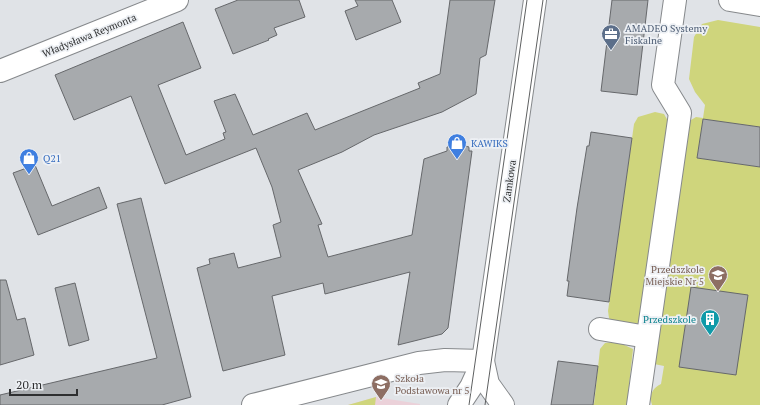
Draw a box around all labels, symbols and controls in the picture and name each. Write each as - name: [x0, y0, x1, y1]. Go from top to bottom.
- street label: Władysława Reymonta: [40, 11, 138, 60]
- place label: AMADEO Systemy Fiskalne: [625, 22, 708, 47]
- office icon: AMADEO Systemy Fiskalne: [600, 23, 622, 51]
- shop icon: KAWIKS: [446, 132, 468, 160]
- place label: KAWIKS: [471, 137, 508, 150]
- shop icon: Q21: [18, 147, 40, 175]
- place label: Q21: [43, 152, 61, 165]
- street label: Zamkowa: [500, 159, 519, 203]
- place label: Przedszkole Miejskie Nr 5: [646, 263, 704, 288]
- school or university icon: Przedszkole Miejskie Nr 5: [707, 264, 729, 292]
- building icon: Przedszkole: [699, 308, 721, 336]
- place label: Przedszkole: [643, 313, 696, 326]
- scale bar: [10, 371, 77, 397]
- place label: Szkoła Podstawowa nr 5: [395, 372, 470, 397]
- school or university icon: Szkoła Podstawowa nr 5: [370, 373, 392, 401]
- text: 20 m: [16, 377, 43, 392]

